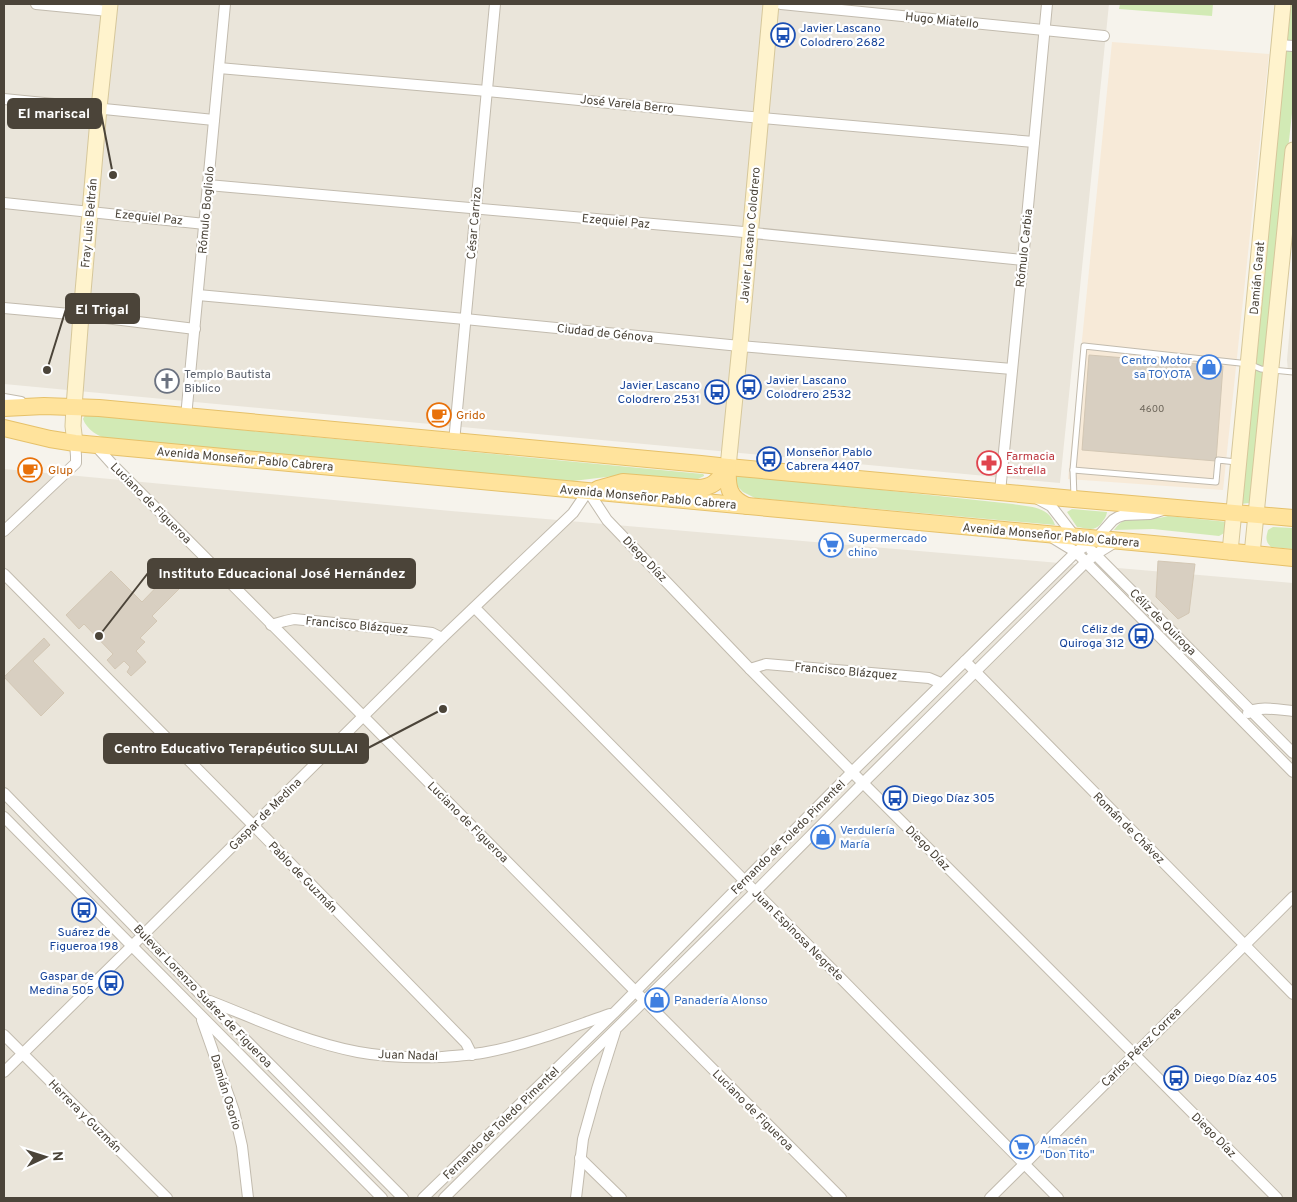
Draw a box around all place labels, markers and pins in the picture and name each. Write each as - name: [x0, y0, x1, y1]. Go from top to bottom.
- place label: Javier Lascano Colodrero 2682: [800, 21, 885, 51]
- bus stop icon: Javier Lascano Colodrero 2682: [770, 22, 796, 48]
- callout: El mariscal: [8, 99, 101, 128]
- callout: El Trigal: [66, 294, 139, 323]
- place label: Centro Motor sa TOYOTA: [1121, 353, 1192, 383]
- shop icon: Centro Motor sa TOYOTA: [1196, 354, 1222, 380]
- place label: Templo Bautista Biblico: [184, 367, 271, 397]
- church icon: Templo Bautista Biblico: [154, 368, 180, 394]
- place label: Javier Lascano Colodrero 2532: [766, 373, 851, 403]
- bus stop icon: Javier Lascano Colodrero 2532: [736, 374, 762, 400]
- place label: Javier Lascano Colodrero 2531: [617, 378, 700, 408]
- bus stop icon: Javier Lascano Colodrero 2531: [704, 379, 730, 405]
- cafe icon: Grido: [426, 402, 452, 428]
- place label: Grido: [456, 408, 486, 424]
- place label: Monseñor Pablo Cabrera 4407: [786, 445, 873, 475]
- bus stop icon: Monseñor Pablo Cabrera 4407: [756, 446, 782, 472]
- place label: Farmacia Estrella: [1006, 449, 1055, 479]
- pharmacy icon: Farmacia Estrella: [976, 450, 1002, 476]
- cafe icon: Glup: [17, 457, 43, 483]
- place label: Glup: [48, 463, 73, 479]
- place label: Supermercado chino: [848, 531, 928, 561]
- supermarket icon: Supermercado chino: [818, 532, 844, 558]
- callout: Instituto Educacional José Hernández: [148, 559, 415, 588]
- place label: Céliz de Quiroga 312: [1059, 622, 1124, 652]
- bus stop icon: Céliz de Quiroga 312: [1128, 623, 1154, 649]
- callout: Centro Educativo Terapéutico SULLAI: [104, 734, 368, 763]
- bus stop icon: Diego Díaz 305: [882, 785, 908, 811]
- place label: Diego Díaz 305: [912, 791, 995, 807]
- place label: Verdulería María: [840, 823, 895, 853]
- shop icon: Verdulería María: [810, 824, 836, 850]
- bus stop icon: Suárez de Figueroa 198: [71, 897, 97, 923]
- place label: Suárez de Figueroa 198: [49, 925, 119, 955]
- place label: Gaspar de Medina 505: [29, 969, 94, 999]
- bus stop icon: Gaspar de Medina 505: [98, 970, 124, 996]
- shop icon: Panadería Alonso: [644, 987, 670, 1013]
- place label: Panadería Alonso: [674, 993, 768, 1009]
- bus stop icon: Diego Díaz 405: [1163, 1065, 1189, 1091]
- place label: Diego Díaz 405: [1194, 1071, 1277, 1087]
- place label: Almacén "Don Tito": [1040, 1133, 1095, 1163]
- supermarket icon: Almacén "Don Tito": [1009, 1134, 1035, 1160]

